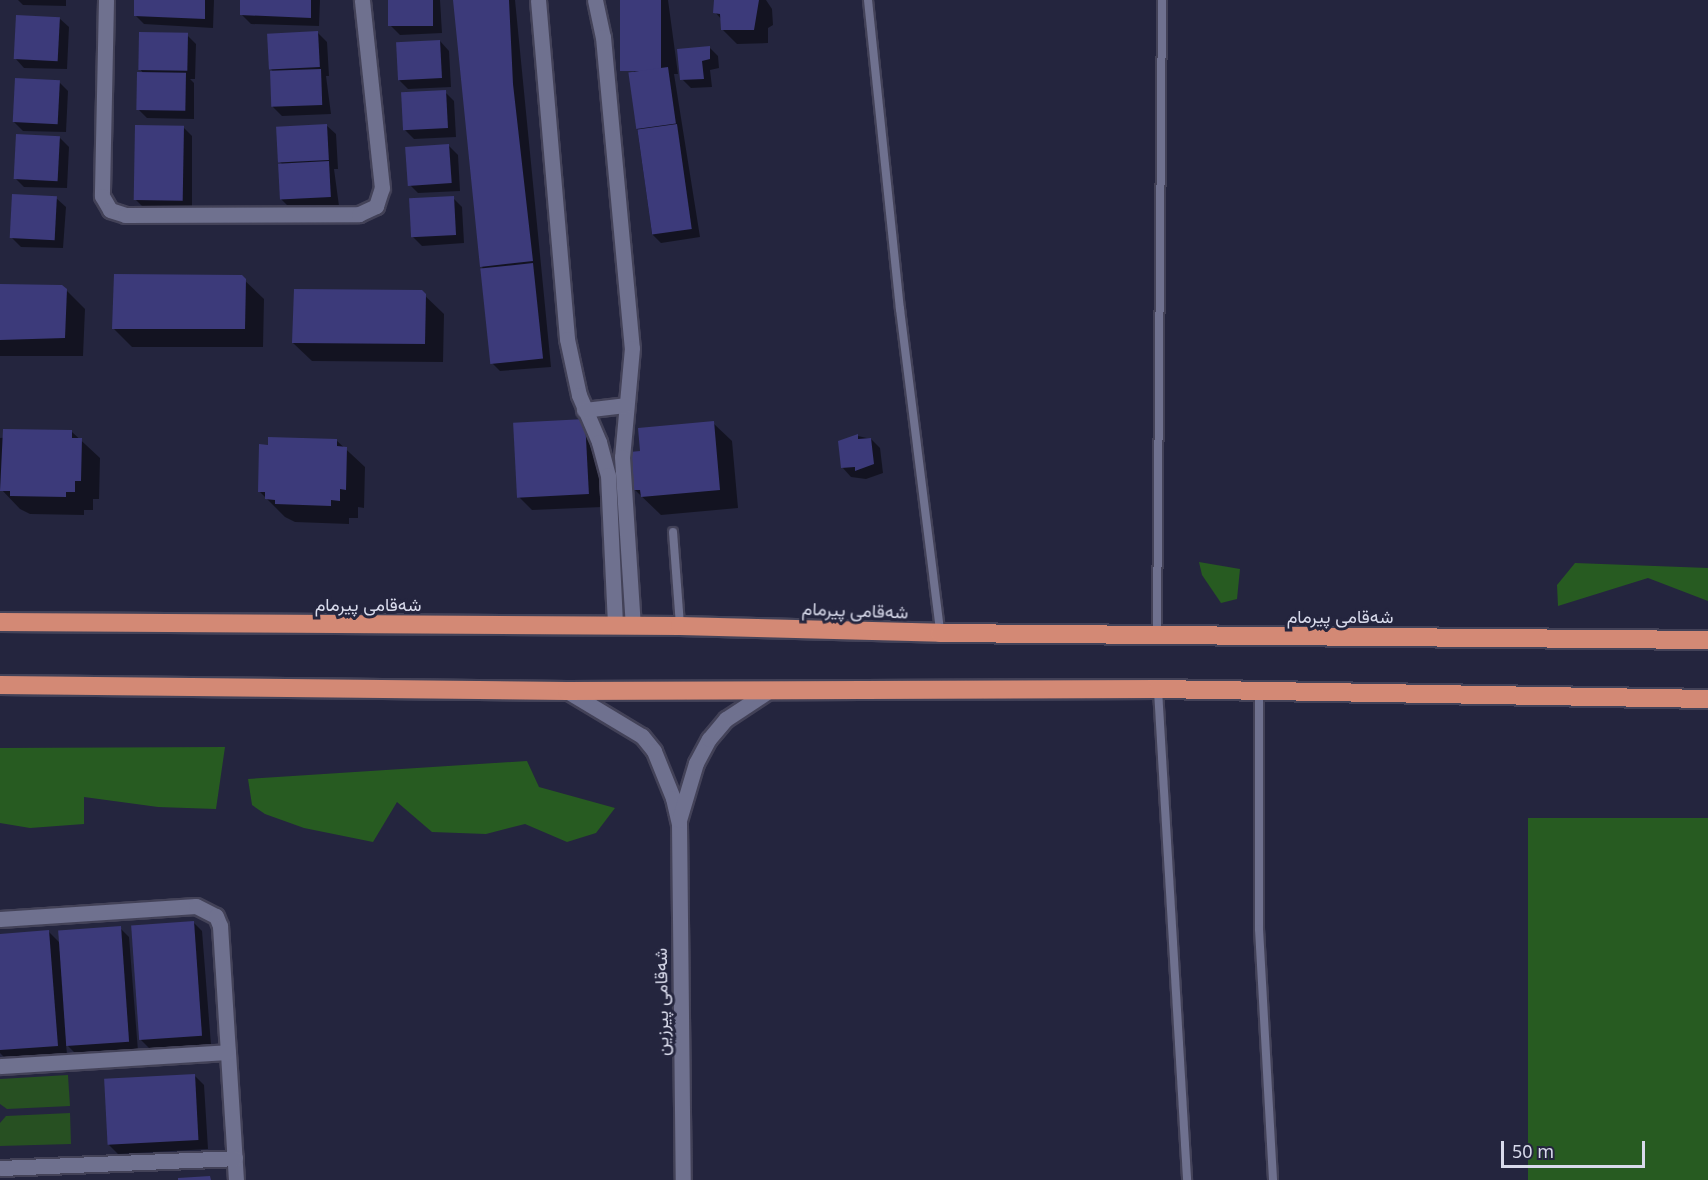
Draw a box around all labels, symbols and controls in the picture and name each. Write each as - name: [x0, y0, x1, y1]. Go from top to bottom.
- street label: شەقامی پیرمام: [315, 593, 421, 615]
- street label: شەقامی پیرمام: [801, 597, 909, 623]
- street label: شەقامی پیرمام: [1287, 605, 1393, 627]
- street label: شەقامی پیرزین: [649, 948, 673, 1056]
- scale bar: [1504, 1129, 1648, 1167]
- text: 50 m: [1512, 1139, 1554, 1163]

